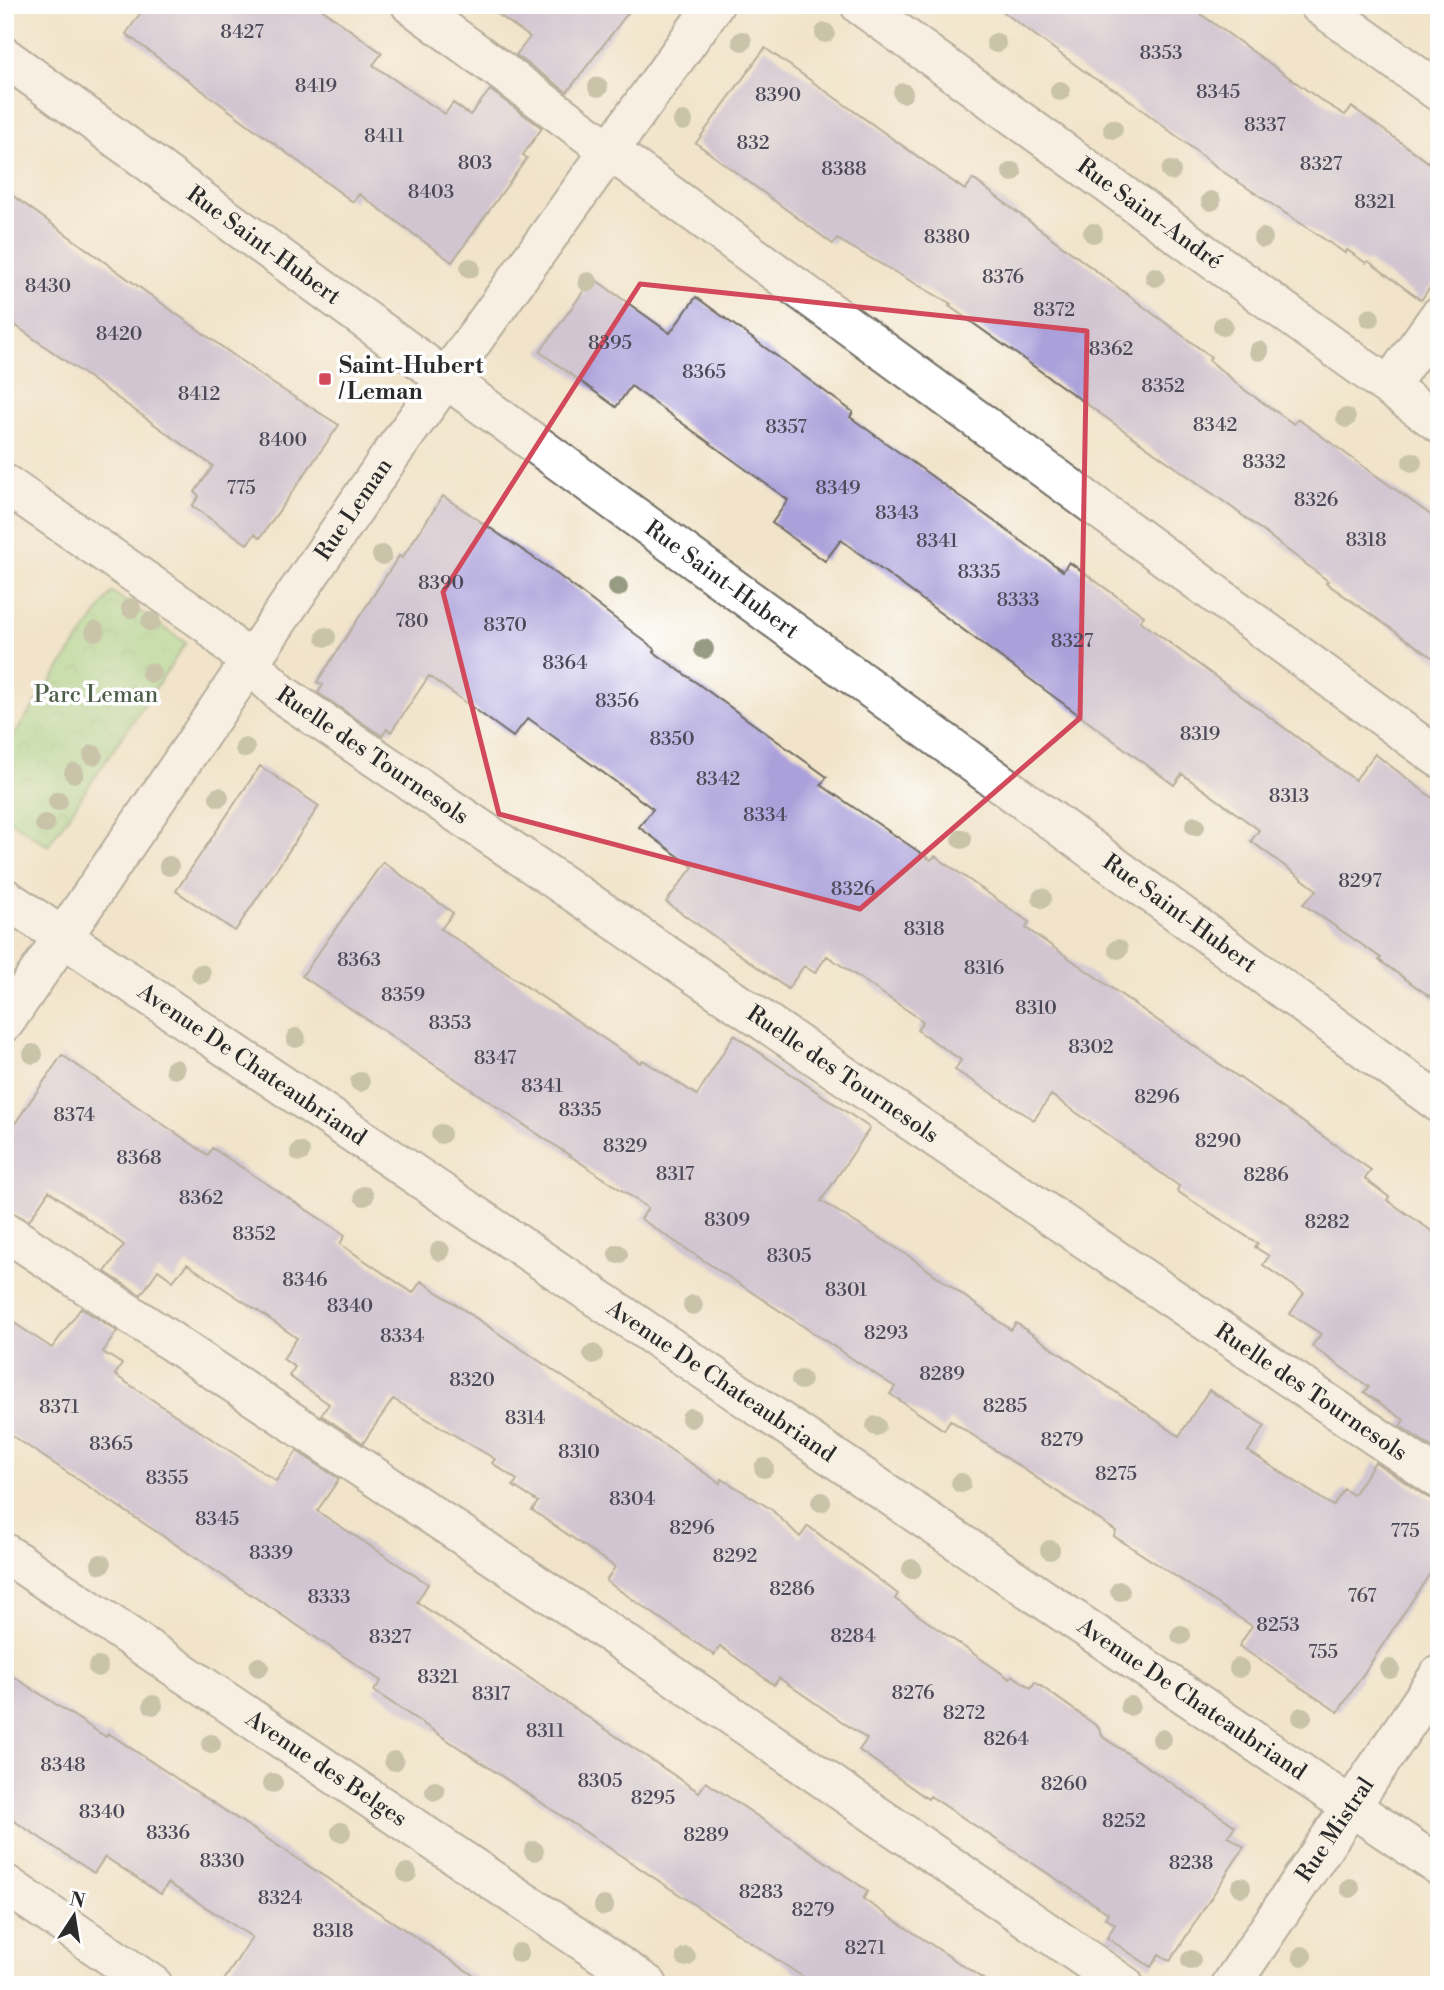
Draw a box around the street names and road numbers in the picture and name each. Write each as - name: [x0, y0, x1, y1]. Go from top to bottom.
- street label: Rue Saint-André: [1071, 152, 1228, 276]
- street label: Rue Saint-Hubert: [181, 180, 346, 311]
- street label: Rue Leman: [309, 453, 399, 566]
- street label: Rue Saint-Hubert: [639, 514, 804, 645]
- street label: Ruelle des Tournesols: [271, 681, 474, 831]
- street label: Rue Saint-Hubert: [1097, 848, 1262, 979]
- street label: Avenue De Chateaubriand: [131, 977, 372, 1152]
- street label: Ruelle des Tournesols: [741, 1000, 944, 1149]
- street label: Avenue De Chateaubriand: [601, 1294, 841, 1469]
- street label: Ruelle des Tournesols: [1210, 1317, 1412, 1467]
- street label: Avenue De Chateaubriand: [1071, 1612, 1312, 1786]
- street label: Avenue des Belges: [240, 1704, 412, 1833]
- street label: Rue Mistral: [1290, 1772, 1380, 1887]

